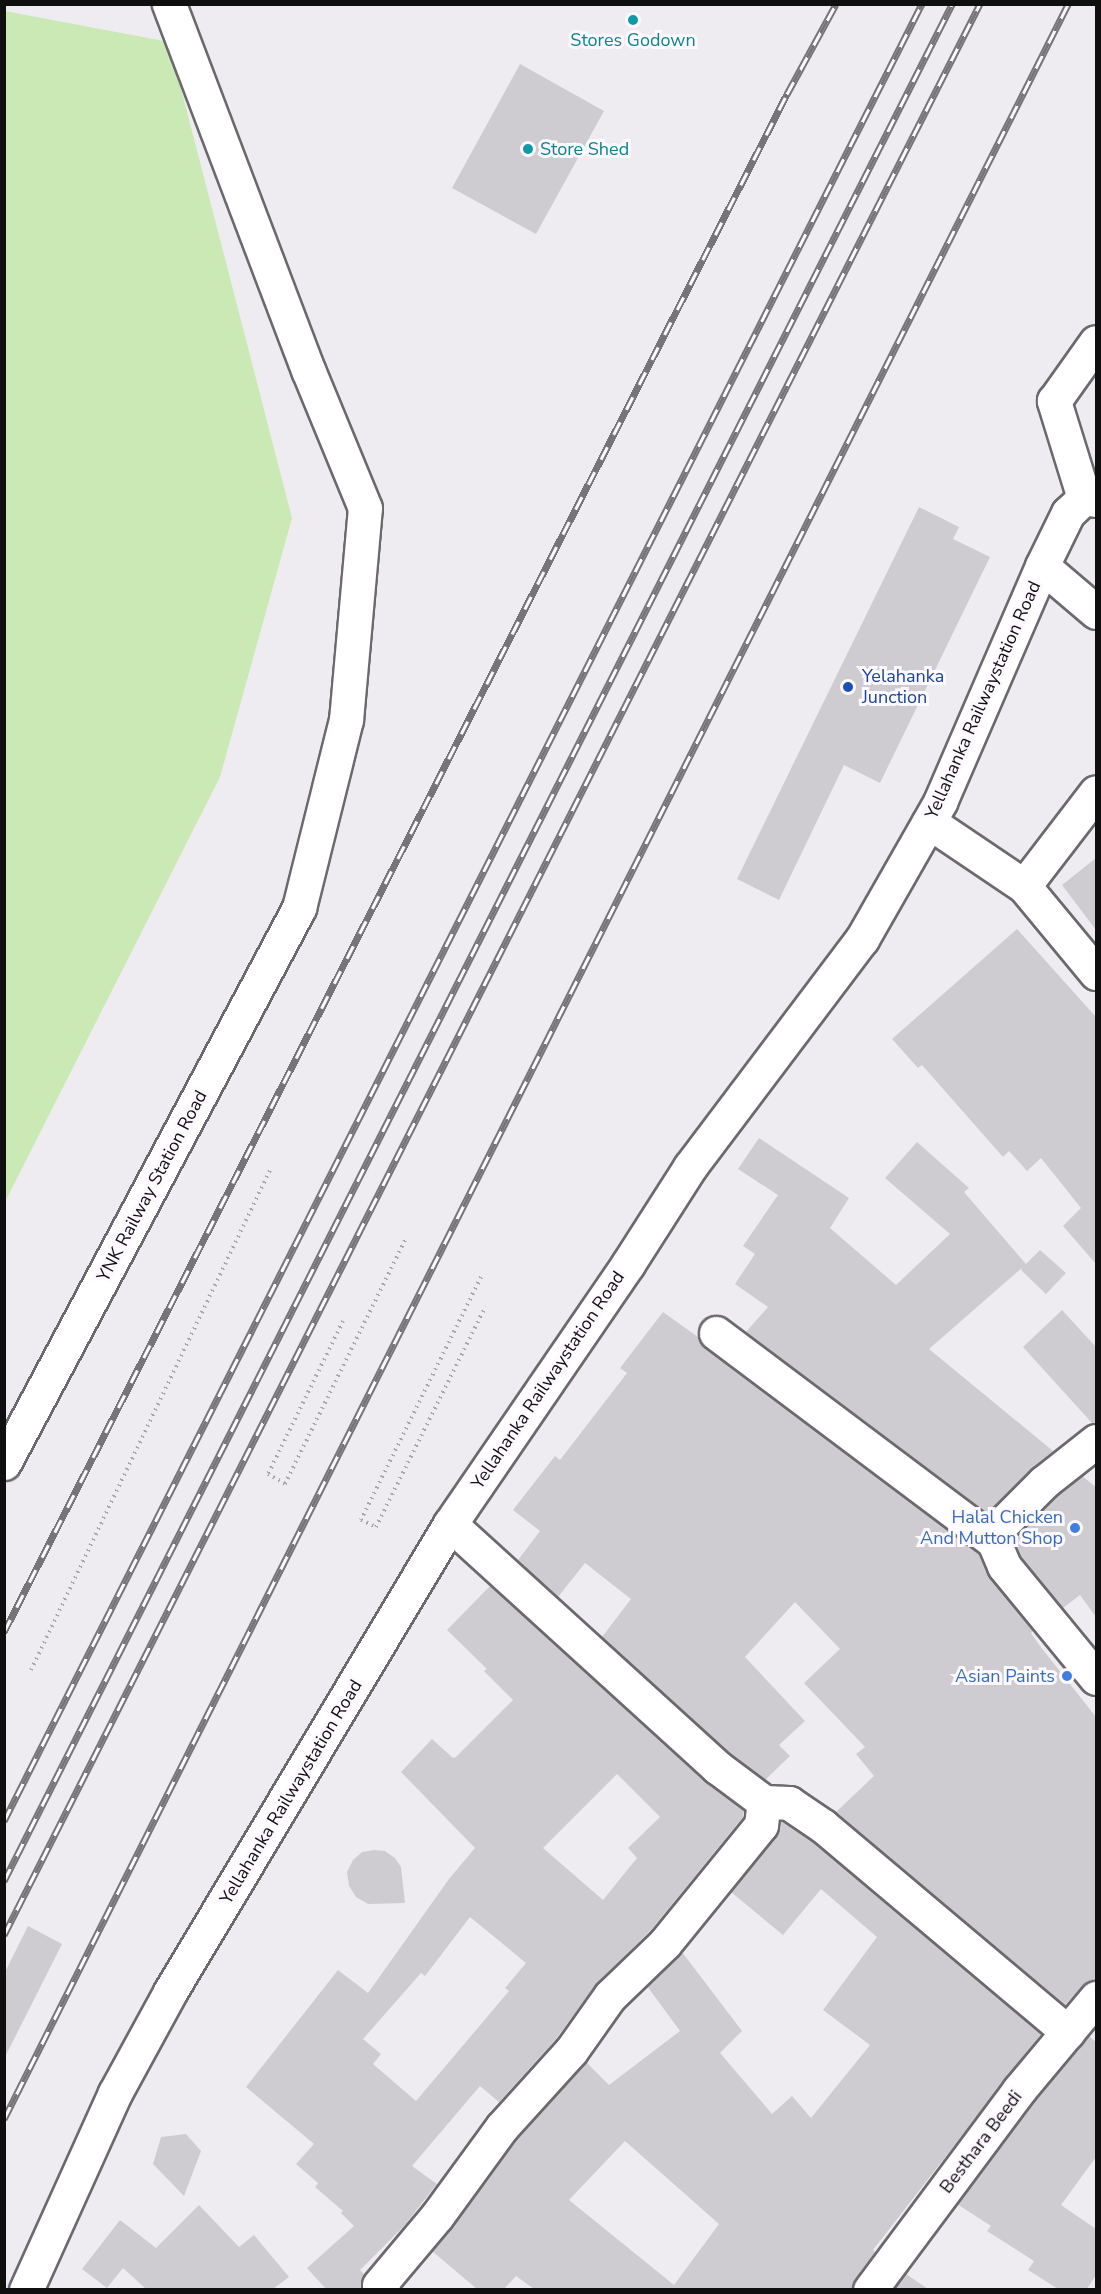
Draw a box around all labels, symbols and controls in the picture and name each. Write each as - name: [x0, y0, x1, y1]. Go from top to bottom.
- marker: Stores Godown: [626, 13, 640, 27]
- place label: Stores Godown: [570, 29, 696, 51]
- place label: Store Shed: [540, 138, 629, 160]
- marker: Store Shed: [521, 142, 535, 156]
- street label: Yellahanka Railwaystation Road: [921, 578, 1045, 822]
- place label: Yelahanka Junction: [862, 666, 944, 708]
- marker: Yelahanka Junction: [839, 678, 857, 696]
- street label: YNK Railway Station Road: [92, 1087, 212, 1285]
- street label: Yellahanka Railwaystation Road: [467, 1267, 629, 1493]
- place label: Halal Chicken And Mutton Shop: [920, 1507, 1063, 1550]
- marker: Halal Chicken And Mutton Shop: [1068, 1521, 1082, 1535]
- place label: Asian Paints: [955, 1665, 1055, 1687]
- marker: Asian Paints: [1060, 1669, 1074, 1683]
- street label: Yellahanka Railwaystation Road: [215, 1676, 367, 1908]
- street label: Besthara Beedi: [935, 2086, 1027, 2198]

